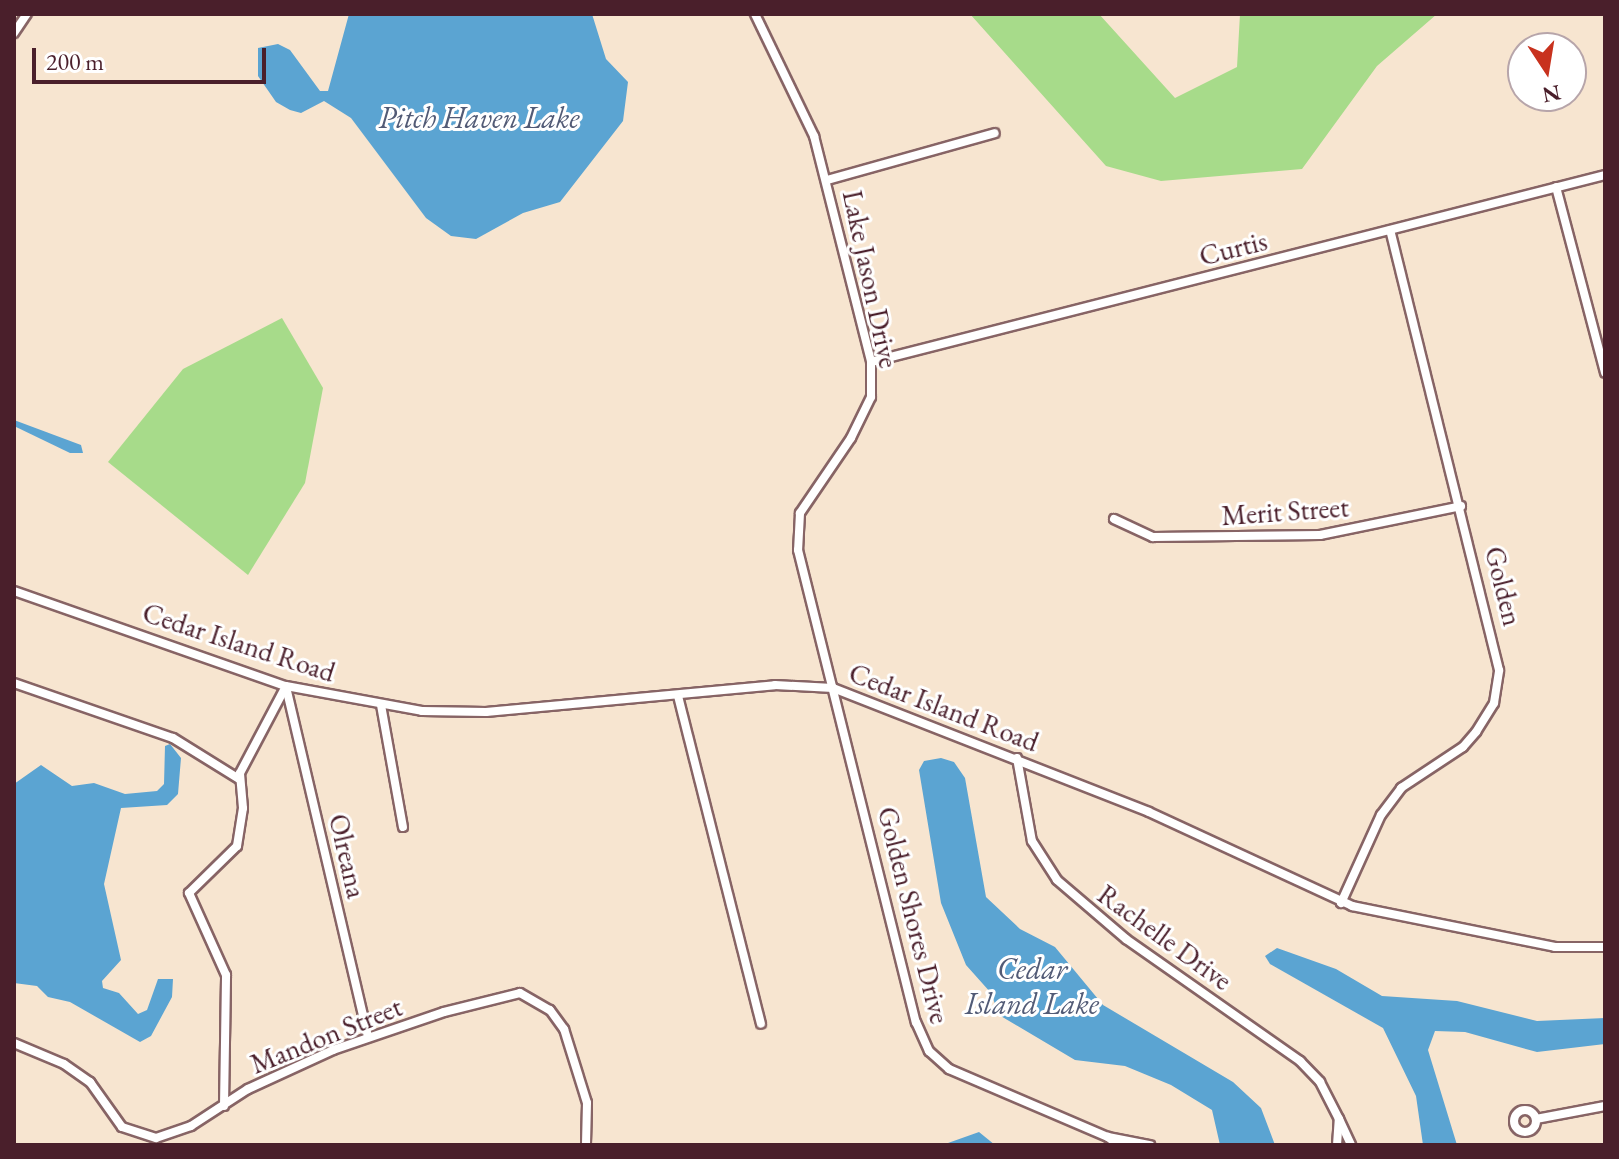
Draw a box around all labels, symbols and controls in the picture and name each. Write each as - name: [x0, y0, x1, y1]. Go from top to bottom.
- scale bar: [36, 32, 270, 82]
- north arrow: [1507, 32, 1587, 112]
- text: 200 m: [46, 46, 104, 77]
- text: N: [1540, 78, 1563, 110]
- water label: Pitch Haven Lake: [378, 100, 580, 136]
- street label: Lake Jason Drive: [836, 187, 906, 371]
- street label: Curtis: [1196, 223, 1270, 273]
- street label: Merit Street: [1220, 490, 1350, 532]
- street label: Golden: [1478, 543, 1530, 629]
- street label: Cedar Island Road: [139, 595, 339, 689]
- street label: Cedar Island Road: [844, 655, 1044, 759]
- street label: Golden Shores Drive: [871, 803, 957, 1027]
- street label: Olreana: [322, 811, 374, 901]
- street label: Rachelle Drive: [1091, 877, 1239, 997]
- water label: Cedar Island Lake: [965, 951, 1099, 1022]
- street label: Mandon Street: [245, 989, 407, 1081]

